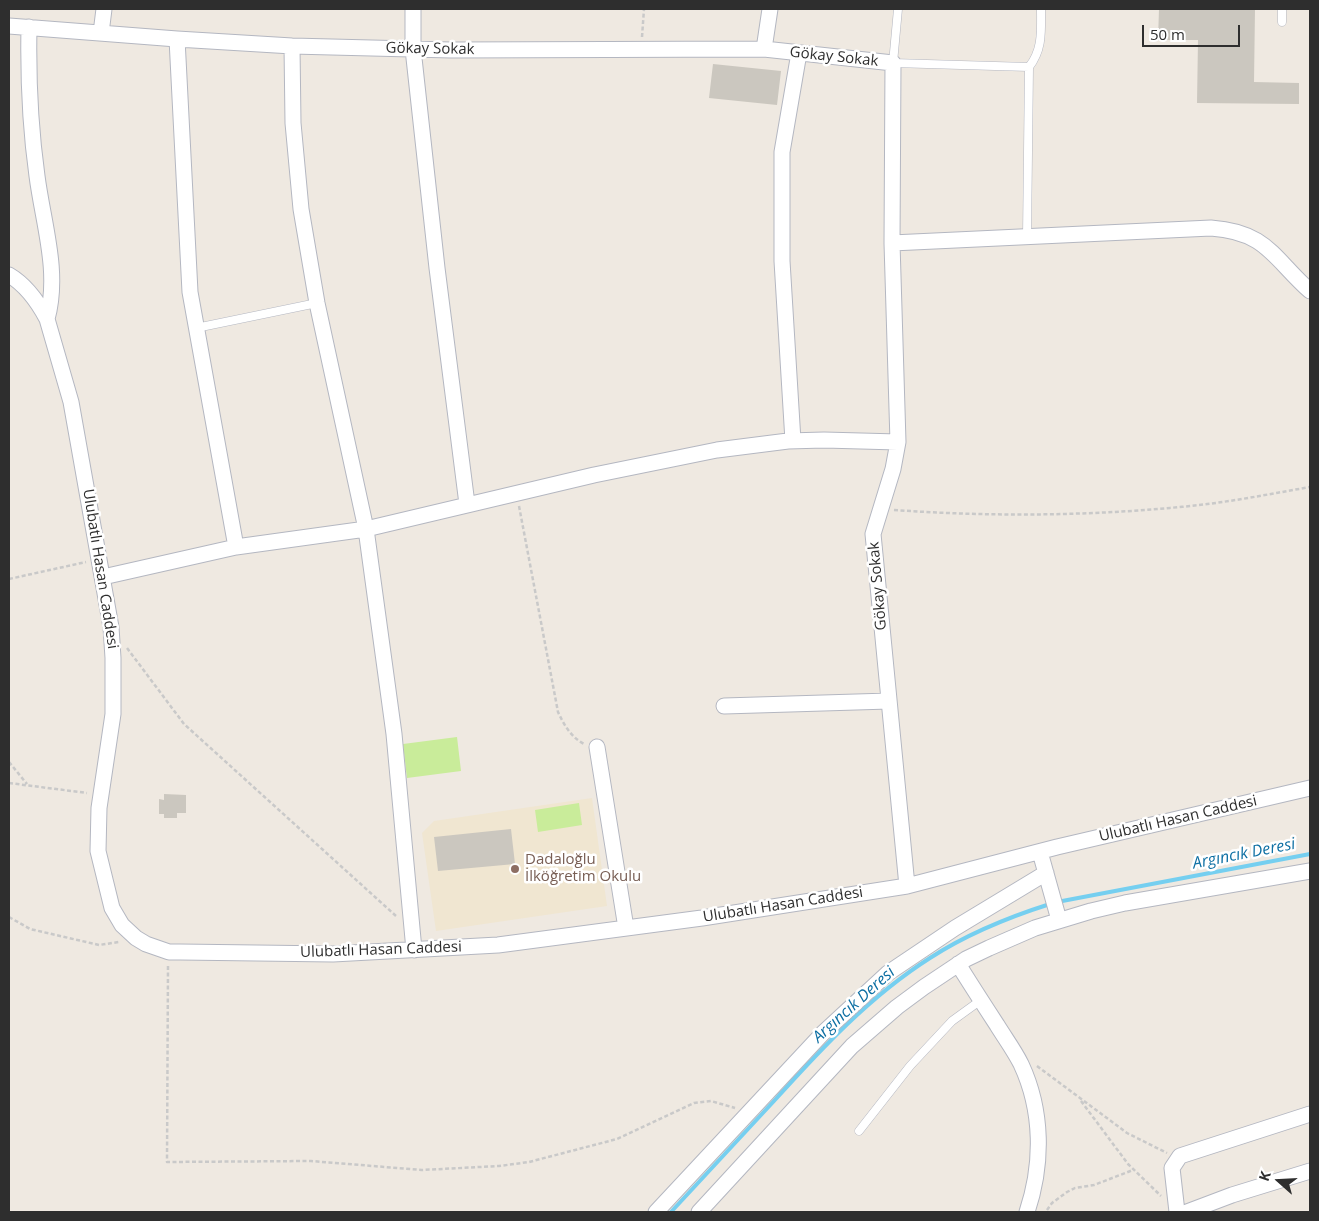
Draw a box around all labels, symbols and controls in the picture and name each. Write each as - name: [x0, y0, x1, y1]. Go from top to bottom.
- scale bar: [1144, 15, 1242, 47]
- text: 50 m: [1150, 24, 1185, 44]
- street label: Gökay Sokak: [385, 39, 475, 59]
- street label: Gökay Sokak: [789, 43, 879, 71]
- street label: Ulubatlı Hasan Caddesi: [78, 488, 122, 650]
- street label: Gökay Sokak: [865, 541, 891, 631]
- street label: Ulubatlı Hasan Caddesi: [1097, 792, 1259, 846]
- water label: Argıncık Deresi: [1191, 835, 1297, 873]
- place label: Dadaloğlu İlköğretim Okulu: [525, 851, 641, 886]
- marker: Dadaloğlu İlköğretim Okulu: [509, 863, 521, 875]
- street label: Ulubatlı Hasan Caddesi: [702, 883, 864, 927]
- street label: Ulubatlı Hasan Caddesi: [300, 938, 462, 962]
- water label: Argıncık Deresi: [809, 963, 899, 1047]
- north arrow: [1254, 1156, 1304, 1206]
- text: K: [1254, 1168, 1275, 1183]

